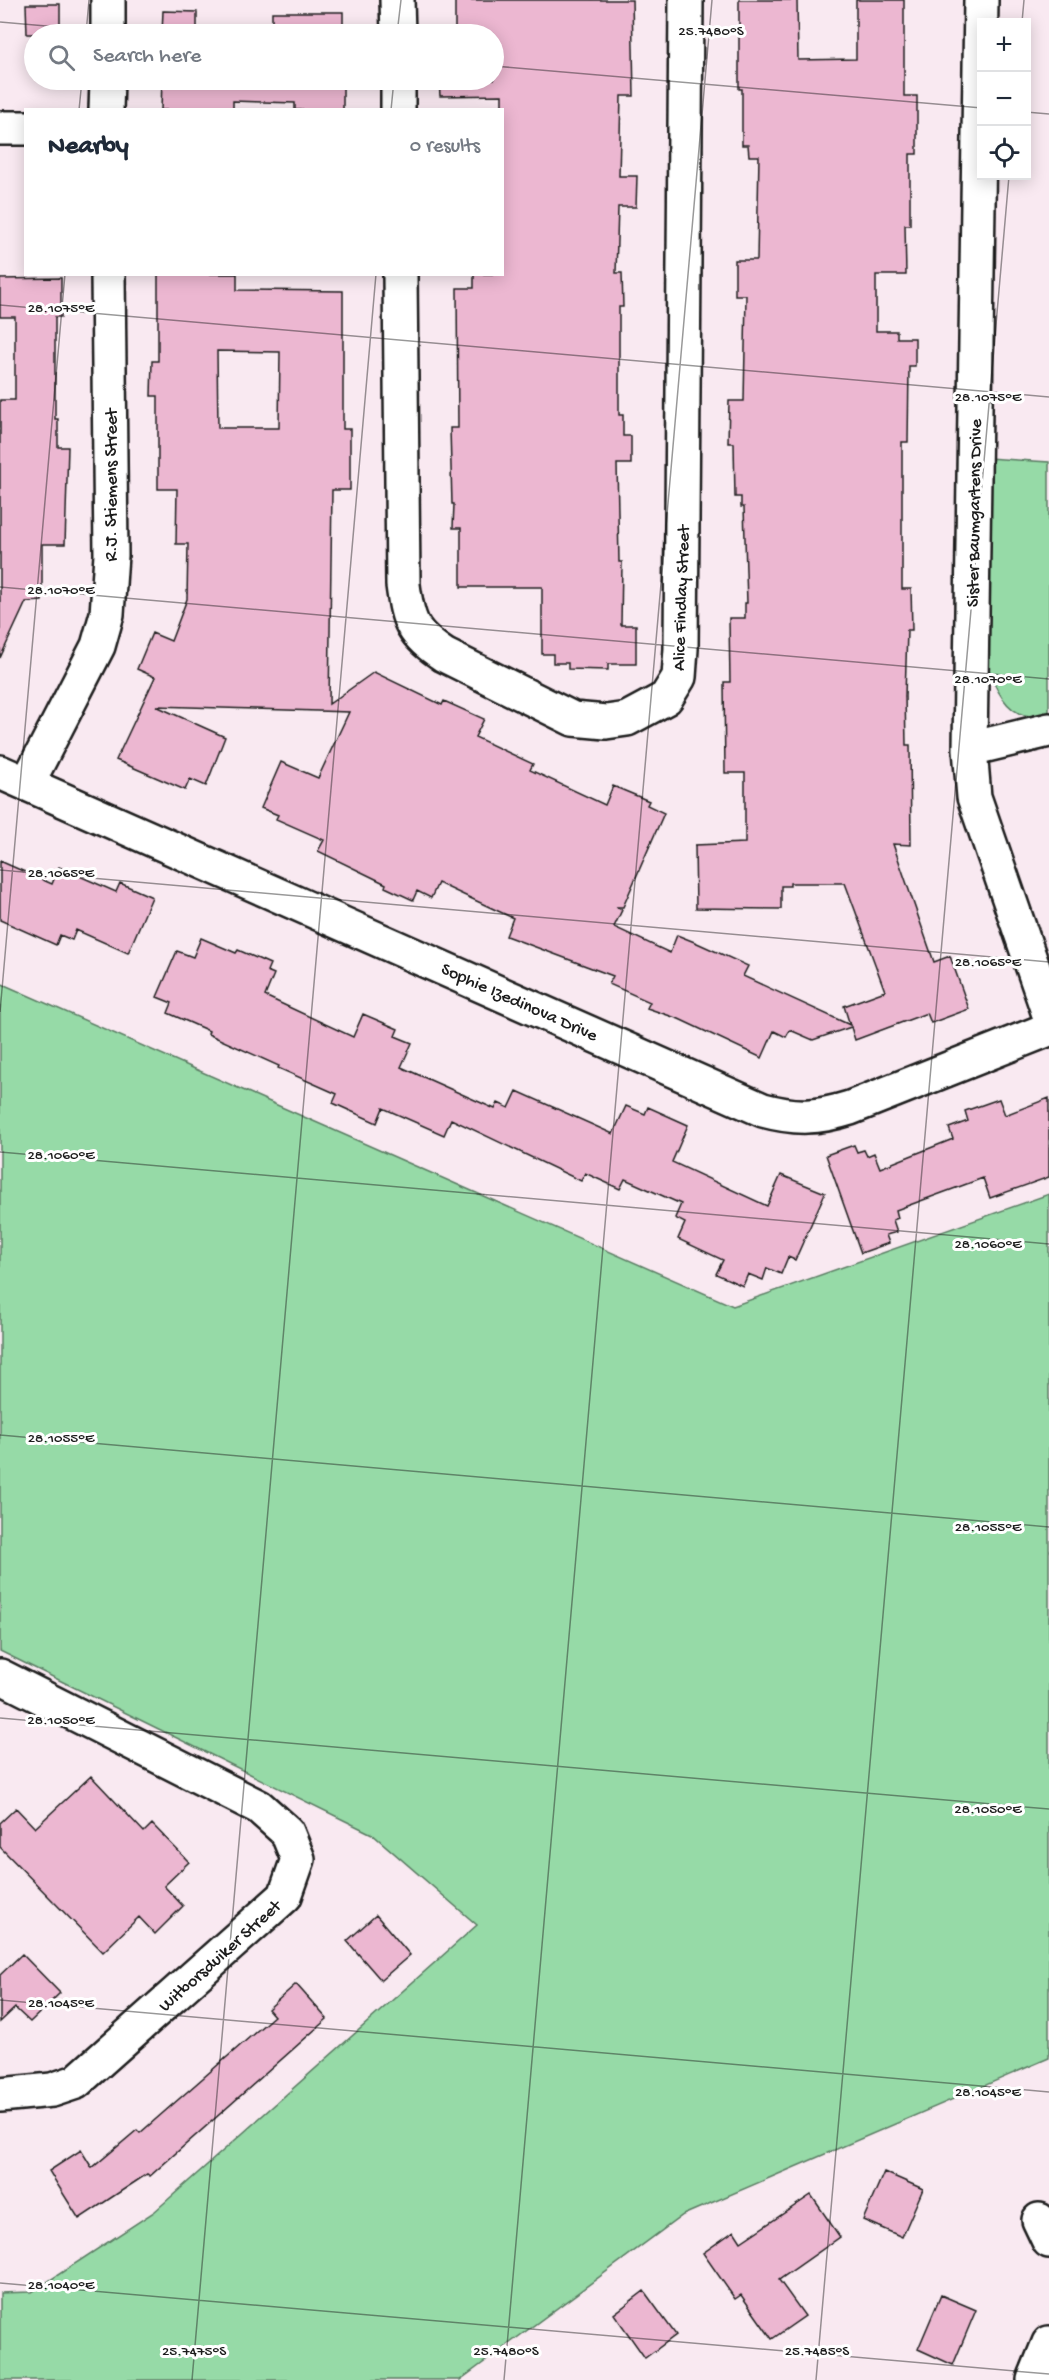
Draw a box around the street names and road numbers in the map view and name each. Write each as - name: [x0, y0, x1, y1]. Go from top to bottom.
- street label: R.J. Stiemens Street: [102, 407, 123, 561]
- street label: Sister Baumgartens Drive: [963, 418, 988, 607]
- street label: Alice Findlay Street: [669, 523, 696, 671]
- street label: Sophie Izedinova Drive: [438, 959, 601, 1048]
- street label: Witborsduiker Street: [155, 1895, 287, 2017]

